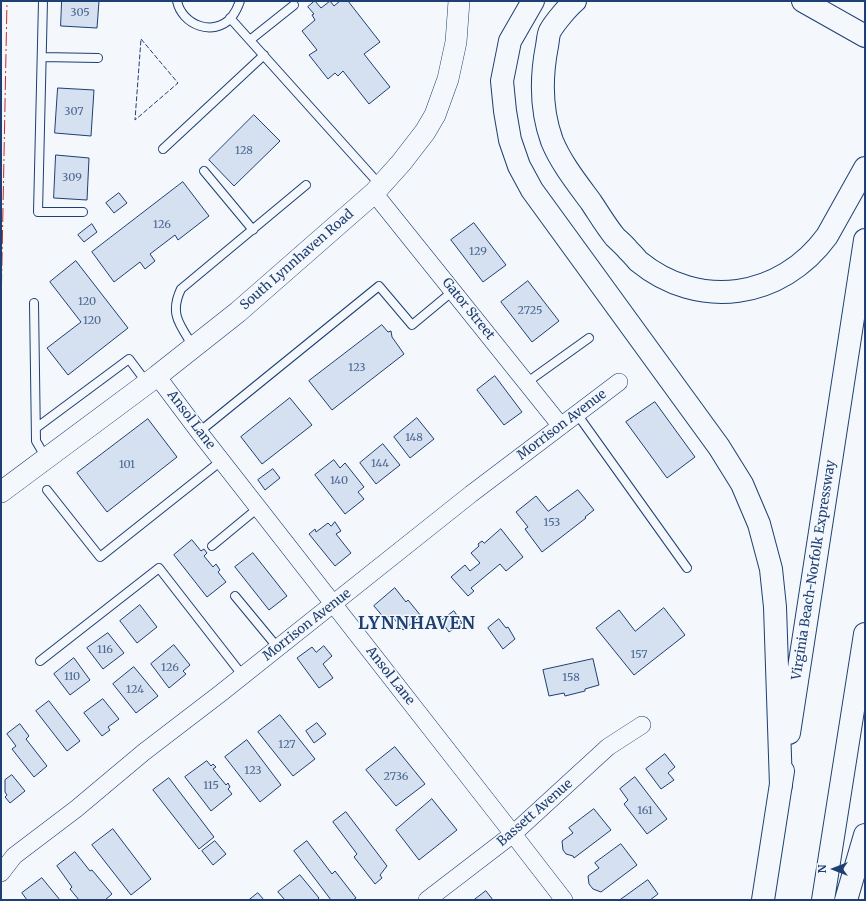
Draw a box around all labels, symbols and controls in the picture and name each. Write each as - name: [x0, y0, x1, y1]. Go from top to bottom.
- house number: 305: [70, 6, 90, 20]
- house number: 307: [64, 105, 84, 119]
- house number: 128: [235, 144, 253, 158]
- house number: 309: [62, 171, 82, 185]
- street label: South Lynnhaven Road: [237, 207, 357, 313]
- house number: 126: [153, 218, 171, 232]
- house number: 129: [469, 245, 487, 259]
- street label: Gator Street: [438, 275, 498, 343]
- house number: 120: [78, 295, 96, 309]
- house number: 2725: [518, 304, 542, 318]
- house number: 120: [83, 314, 101, 328]
- house number: 123: [348, 361, 366, 375]
- street label: Morrison Avenue: [514, 386, 610, 464]
- street label: Ansol Lane: [164, 387, 218, 453]
- house number: 148: [405, 431, 423, 445]
- house number: 144: [371, 457, 389, 471]
- house number: 101: [119, 458, 135, 472]
- street label: Virginia Beach-Norfolk Expressway: [789, 459, 839, 681]
- house number: 140: [330, 474, 348, 488]
- house number: 153: [544, 516, 560, 530]
- street label: Morrison Avenue: [260, 586, 354, 664]
- district label: LYNNHAVEN: [358, 614, 476, 634]
- house number: 116: [97, 643, 113, 657]
- street label: Ansol Lane: [362, 644, 418, 708]
- house number: 157: [631, 648, 647, 662]
- house number: 126: [161, 661, 179, 675]
- house number: 110: [64, 670, 80, 684]
- house number: 158: [562, 671, 580, 685]
- house number: 124: [126, 683, 144, 697]
- house number: 127: [278, 738, 296, 752]
- house number: 123: [244, 764, 262, 778]
- house number: 2736: [383, 770, 409, 784]
- street label: Bassett Avenue: [494, 776, 576, 850]
- house number: 115: [203, 779, 219, 793]
- house number: 161: [637, 804, 653, 818]
- north arrow: [814, 849, 854, 889]
- text: N: [815, 865, 829, 873]

